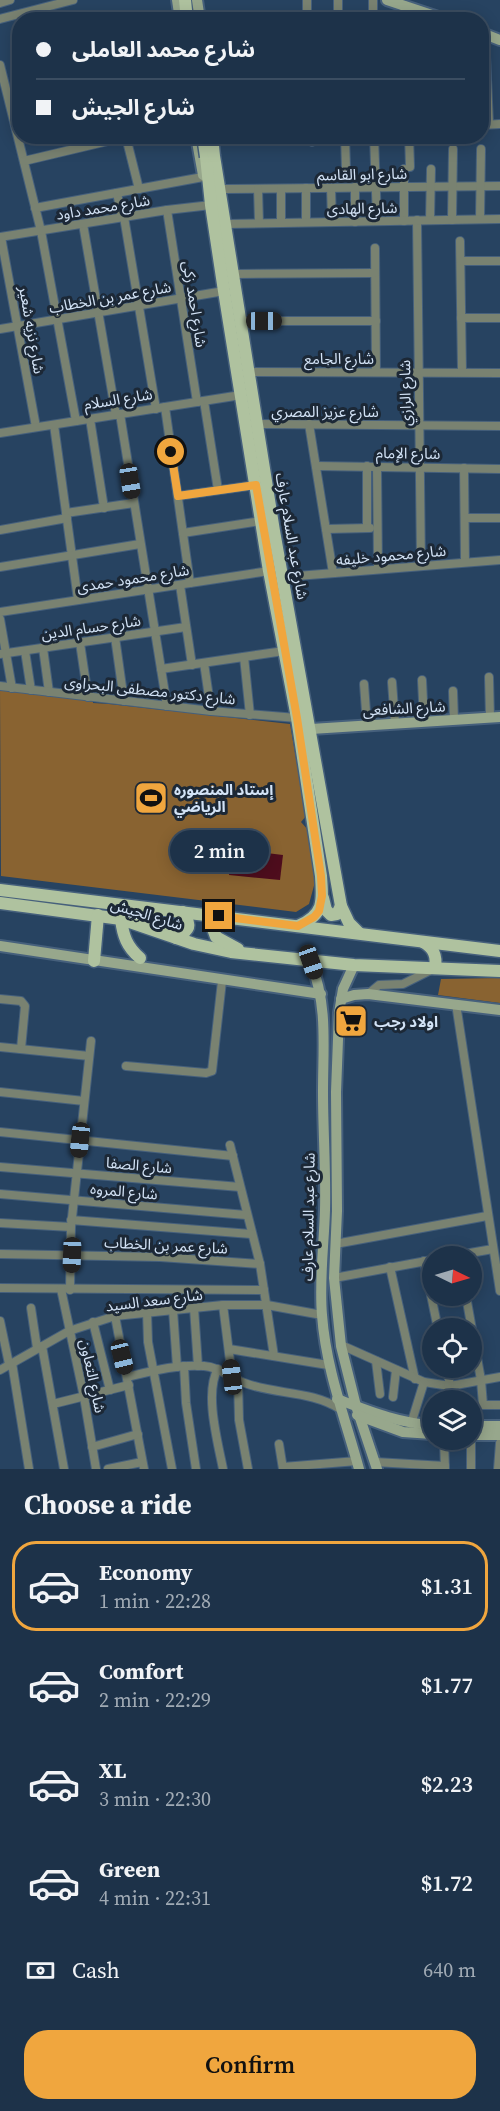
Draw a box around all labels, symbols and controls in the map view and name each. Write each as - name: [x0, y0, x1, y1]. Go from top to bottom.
- text: شارع محمد العاملى: [72, 34, 255, 64]
- text: شارع الجيش: [72, 92, 195, 122]
- street label: شارع ابو القاسم: [317, 163, 408, 187]
- street label: شارع محمد داود: [54, 189, 152, 227]
- street label: شارع الهادى: [326, 197, 398, 221]
- street label: شارع احمد زكى: [176, 259, 212, 349]
- street label: شارع عمر بن الخطاب: [47, 276, 173, 320]
- street label: شارع نزيه شعير: [12, 284, 50, 376]
- car: [246, 312, 282, 330]
- street label: شارع الجامع: [304, 348, 374, 371]
- street label: شارع الرازي: [394, 359, 418, 426]
- street label: شارع السلام: [82, 383, 154, 417]
- street label: شارع عزيز المصري: [271, 401, 379, 424]
- route start: [157, 438, 184, 465]
- street label: شارع الإمام: [376, 442, 441, 466]
- car: [118, 462, 142, 500]
- street label: شارع عبد السلام عارف: [269, 471, 314, 602]
- street label: شارع محمود خليفه: [335, 540, 447, 572]
- street label: شارع محمود حمدى: [75, 559, 191, 599]
- street label: شارع حسام الدين: [40, 610, 143, 646]
- street label: شارع دكتور مصطفى البحراوى: [63, 671, 237, 711]
- street label: شارع الشافعى: [362, 695, 446, 723]
- place label: إستاد المنصوره الرياضي: [174, 779, 274, 818]
- sports icon: إستاد المنصوره الرياضي: [133, 780, 169, 816]
- callout: 2 min: [170, 829, 268, 871]
- text: 2 min: [194, 837, 245, 865]
- street label: شارع الجيش: [108, 893, 186, 937]
- route end: [205, 902, 232, 929]
- car: [297, 942, 325, 982]
- supermarket icon: اولاد رجب: [333, 1003, 369, 1039]
- place label: اولاد رجب: [374, 1011, 438, 1032]
- car: [69, 1121, 91, 1159]
- street label: شارع الصفا: [105, 1152, 173, 1180]
- street label: شارع عبد السلام عارف: [296, 1152, 322, 1281]
- street label: شارع المروه: [89, 1178, 159, 1206]
- street label: شارع عمر بن الخطاب: [104, 1231, 229, 1261]
- car: [62, 1237, 82, 1273]
- north arrow: [422, 1246, 482, 1306]
- map controls: [422, 1246, 482, 1450]
- street label: شارع سعد السيد: [104, 1284, 204, 1318]
- button: locate: [422, 1318, 482, 1378]
- street label: شارع التعاون: [73, 1337, 111, 1415]
- car: [109, 1337, 135, 1377]
- car: [221, 1358, 243, 1396]
- button: layers: [422, 1390, 482, 1450]
- text: Choose a ride: [24, 1486, 192, 1523]
- text: Economy: [99, 1557, 193, 1587]
- icon: car: [27, 1559, 81, 1613]
- text: $1.31: [421, 1571, 473, 1601]
- text: 1 min · 22:28: [99, 1587, 211, 1615]
- text: Comfort: [99, 1656, 183, 1686]
- icon: car: [27, 1658, 81, 1712]
- text: $1.77: [421, 1670, 473, 1700]
- text: 2 min · 22:29: [99, 1686, 211, 1714]
- text: XL: [99, 1755, 126, 1785]
- icon: car: [27, 1757, 81, 1811]
- text: $2.23: [421, 1769, 473, 1799]
- text: 3 min · 22:30: [99, 1785, 211, 1813]
- text: Green: [99, 1854, 160, 1884]
- icon: car: [27, 1856, 81, 1910]
- text: $1.72: [421, 1868, 473, 1898]
- text: 4 min · 22:31: [99, 1884, 211, 1912]
- icon: cash: [24, 1954, 57, 1987]
- text: Cash: [72, 1955, 120, 1985]
- text: 640 m: [423, 1956, 476, 1984]
- button: Confirm: [24, 2030, 476, 2099]

